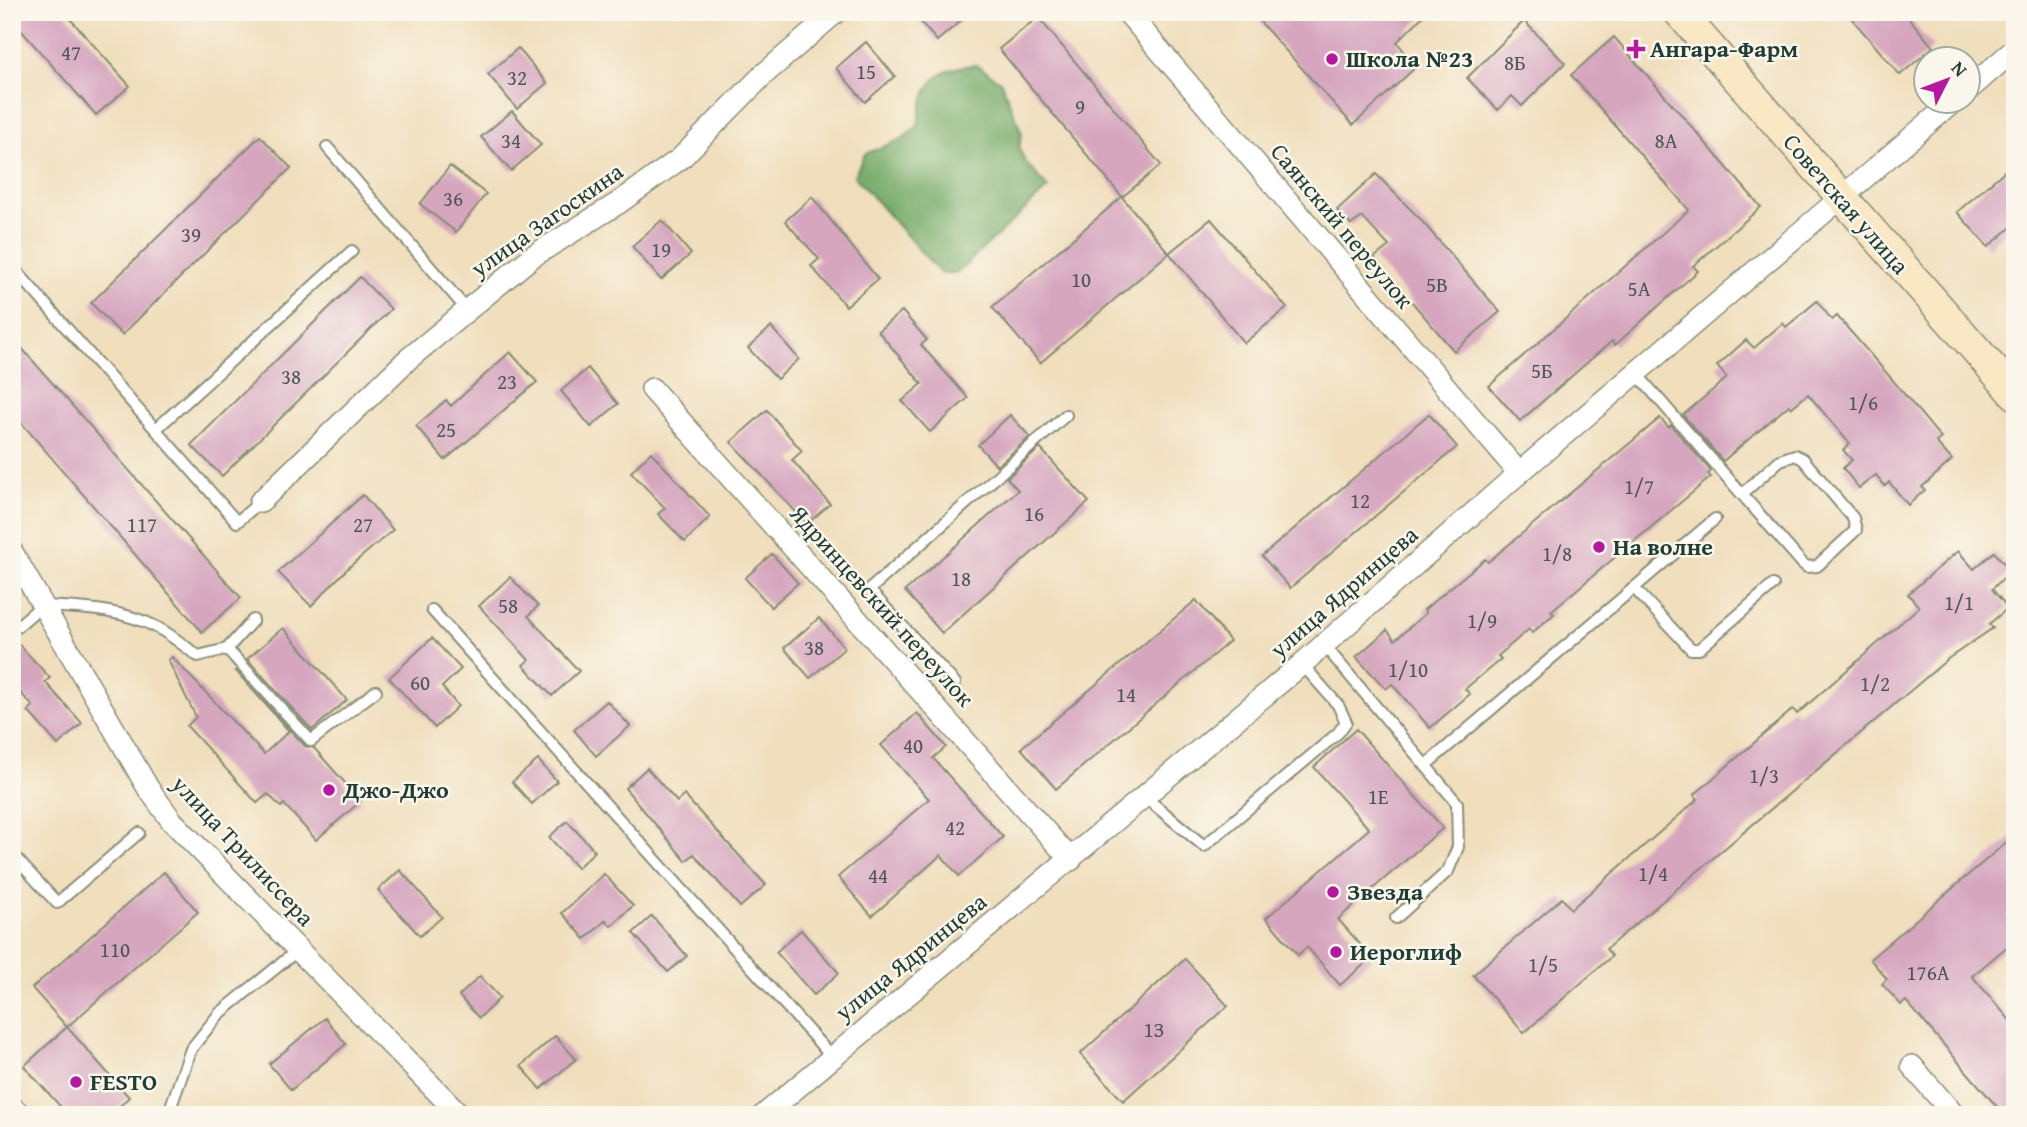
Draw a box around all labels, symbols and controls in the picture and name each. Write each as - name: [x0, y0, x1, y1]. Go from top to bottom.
- place label: Ангара-Фарм: [1650, 31, 1798, 66]
- house number: 47: [61, 37, 81, 68]
- place label: Школа №23: [1346, 41, 1474, 76]
- marker: Ангара-Фарм: [1628, 41, 1644, 57]
- north arrow: [1912, 46, 1982, 116]
- house number: 8Б: [1504, 47, 1526, 78]
- marker: Школа №23: [1324, 51, 1340, 67]
- text: N: [1945, 55, 1974, 83]
- house number: 15: [856, 56, 876, 87]
- house number: 32: [507, 62, 527, 93]
- house number: 9: [1075, 91, 1085, 122]
- house number: 34: [501, 125, 521, 156]
- house number: 8А: [1655, 125, 1678, 156]
- street label: Советская улица: [1775, 126, 1918, 282]
- street label: Саянский переулок: [1263, 135, 1423, 316]
- street label: улица Загоскина: [462, 154, 631, 286]
- house number: 36: [443, 183, 463, 214]
- house number: 39: [181, 219, 201, 250]
- house number: 19: [651, 234, 671, 265]
- house number: 10: [1071, 264, 1091, 295]
- house number: 5В: [1426, 269, 1448, 300]
- house number: 5А: [1628, 273, 1651, 304]
- house number: 5Б: [1531, 355, 1553, 386]
- house number: 38: [281, 361, 301, 392]
- house number: 23: [497, 366, 517, 397]
- house number: 1/6: [1848, 387, 1878, 418]
- house number: 25: [436, 414, 456, 445]
- house number: 1/7: [1624, 471, 1654, 502]
- house number: 12: [1350, 485, 1370, 516]
- street label: Ядринцевский переулок: [781, 496, 983, 715]
- house number: 16: [1024, 498, 1044, 529]
- house number: 117: [127, 509, 157, 540]
- house number: 27: [353, 509, 373, 540]
- street label: улица Ядринцева: [1261, 517, 1426, 667]
- place label: На волне: [1613, 529, 1713, 564]
- house number: 1/8: [1542, 538, 1572, 569]
- marker: На волне: [1591, 539, 1607, 555]
- house number: 18: [951, 563, 971, 594]
- house number: 1/1: [1944, 587, 1974, 618]
- house number: 58: [498, 590, 518, 621]
- house number: 1/9: [1467, 605, 1497, 636]
- house number: 38: [804, 632, 824, 663]
- house number: 1/10: [1388, 654, 1428, 685]
- house number: 60: [410, 667, 430, 698]
- house number: 1/2: [1860, 668, 1890, 699]
- house number: 14: [1116, 679, 1136, 710]
- house number: 40: [903, 730, 923, 761]
- house number: 1/3: [1749, 760, 1779, 791]
- street label: улица Трилиссера: [163, 767, 323, 934]
- place label: Джо-Джо: [342, 772, 449, 807]
- house number: 1Е: [1368, 781, 1389, 812]
- marker: Джо-Джо: [321, 782, 337, 798]
- house number: 42: [945, 812, 965, 843]
- house number: 1/4: [1638, 858, 1668, 889]
- house number: 44: [868, 860, 888, 891]
- place label: Звезда: [1347, 874, 1424, 909]
- street label: улица Ядринцева: [826, 884, 995, 1029]
- marker: Звезда: [1325, 884, 1341, 900]
- house number: 110: [100, 934, 130, 965]
- place label: Иероглиф: [1350, 934, 1462, 969]
- marker: Иероглиф: [1328, 944, 1344, 960]
- house number: 1/5: [1528, 949, 1558, 980]
- house number: 176А: [1906, 957, 1950, 988]
- house number: 1З: [1144, 1014, 1164, 1045]
- place label: FESTO: [90, 1064, 157, 1099]
- marker: FESTO: [68, 1074, 84, 1090]

